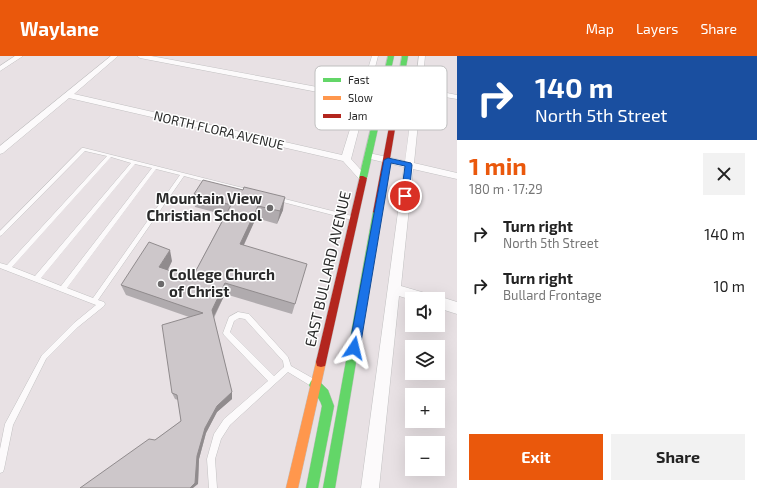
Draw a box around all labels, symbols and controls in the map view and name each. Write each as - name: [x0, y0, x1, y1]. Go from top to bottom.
- text: Waylane: [20, 17, 99, 40]
- text: Map: [586, 20, 614, 37]
- text: Layers: [636, 20, 678, 37]
- text: Share: [700, 20, 737, 37]
- legend: [315, 66, 447, 130]
- text: 140 m: [535, 70, 613, 104]
- icon: right: [469, 72, 521, 124]
- text: Fast: [348, 73, 370, 86]
- text: Slow: [348, 91, 373, 104]
- text: North 5th Street: [535, 104, 667, 126]
- street label: NORTH FLORA AVENUE: [152, 107, 286, 153]
- text: Jam: [348, 109, 367, 122]
- text: 1 min: [469, 151, 527, 180]
- button: close: [703, 153, 745, 195]
- pin: [388, 179, 422, 213]
- text: 180 m · 17:29: [469, 181, 543, 197]
- icon: arrive: [394, 185, 416, 207]
- place label: Mountain View Christian School: [146, 189, 262, 224]
- street label: EAST BULLARD AVENUE: [300, 189, 354, 348]
- marker: Mountain View Christian School: [265, 203, 275, 213]
- text: Turn right: [503, 217, 573, 235]
- icon: right: [469, 223, 491, 245]
- text: 140 m: [704, 225, 745, 243]
- text: North 5th Street: [503, 235, 599, 251]
- place label: College Church of Christ: [169, 265, 275, 300]
- text: Turn right: [503, 269, 573, 287]
- icon: right: [469, 275, 491, 297]
- text: 10 m: [713, 277, 745, 295]
- marker: College Church of Christ: [156, 279, 166, 289]
- text: Bullard Frontage: [503, 287, 602, 303]
- map controls: [405, 292, 445, 476]
- button: sound: [405, 292, 445, 332]
- position arrow: [333, 327, 375, 369]
- button: layers: [405, 340, 445, 380]
- button: +: [405, 388, 445, 428]
- button: Exit: [469, 434, 603, 480]
- button: Share: [611, 434, 745, 480]
- button: −: [405, 436, 445, 476]

